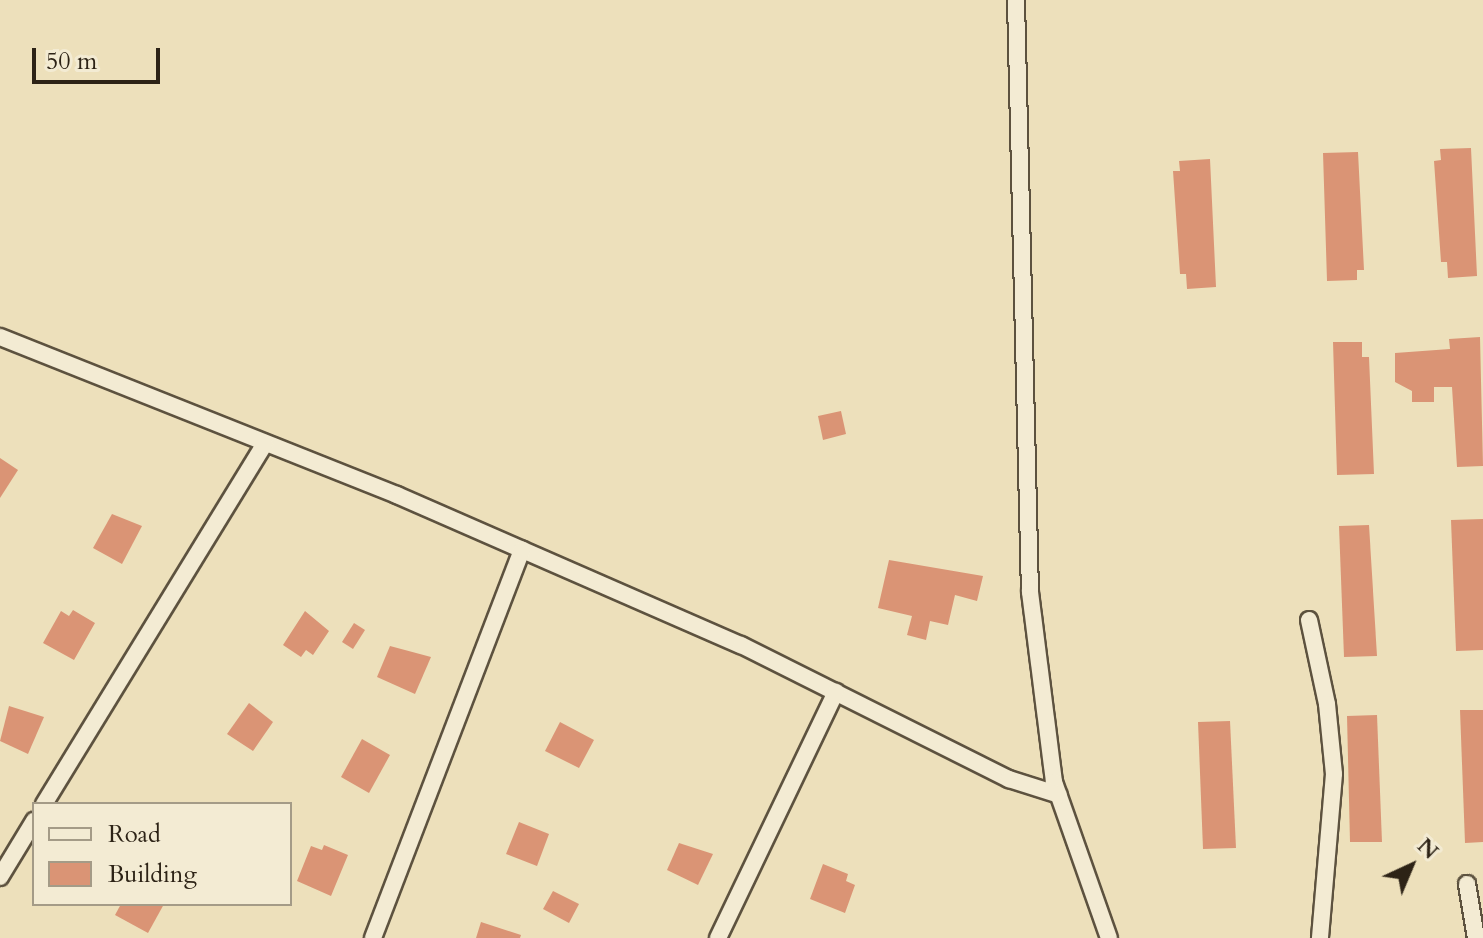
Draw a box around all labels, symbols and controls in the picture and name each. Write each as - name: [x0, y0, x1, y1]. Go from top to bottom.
- scale bar: [36, 32, 164, 82]
- text: 50 m: [46, 45, 97, 78]
- legend: [32, 802, 292, 906]
- text: Road: [108, 818, 161, 851]
- north arrow: [1371, 826, 1451, 906]
- text: N: [1410, 831, 1445, 866]
- text: Building: [108, 858, 197, 891]

